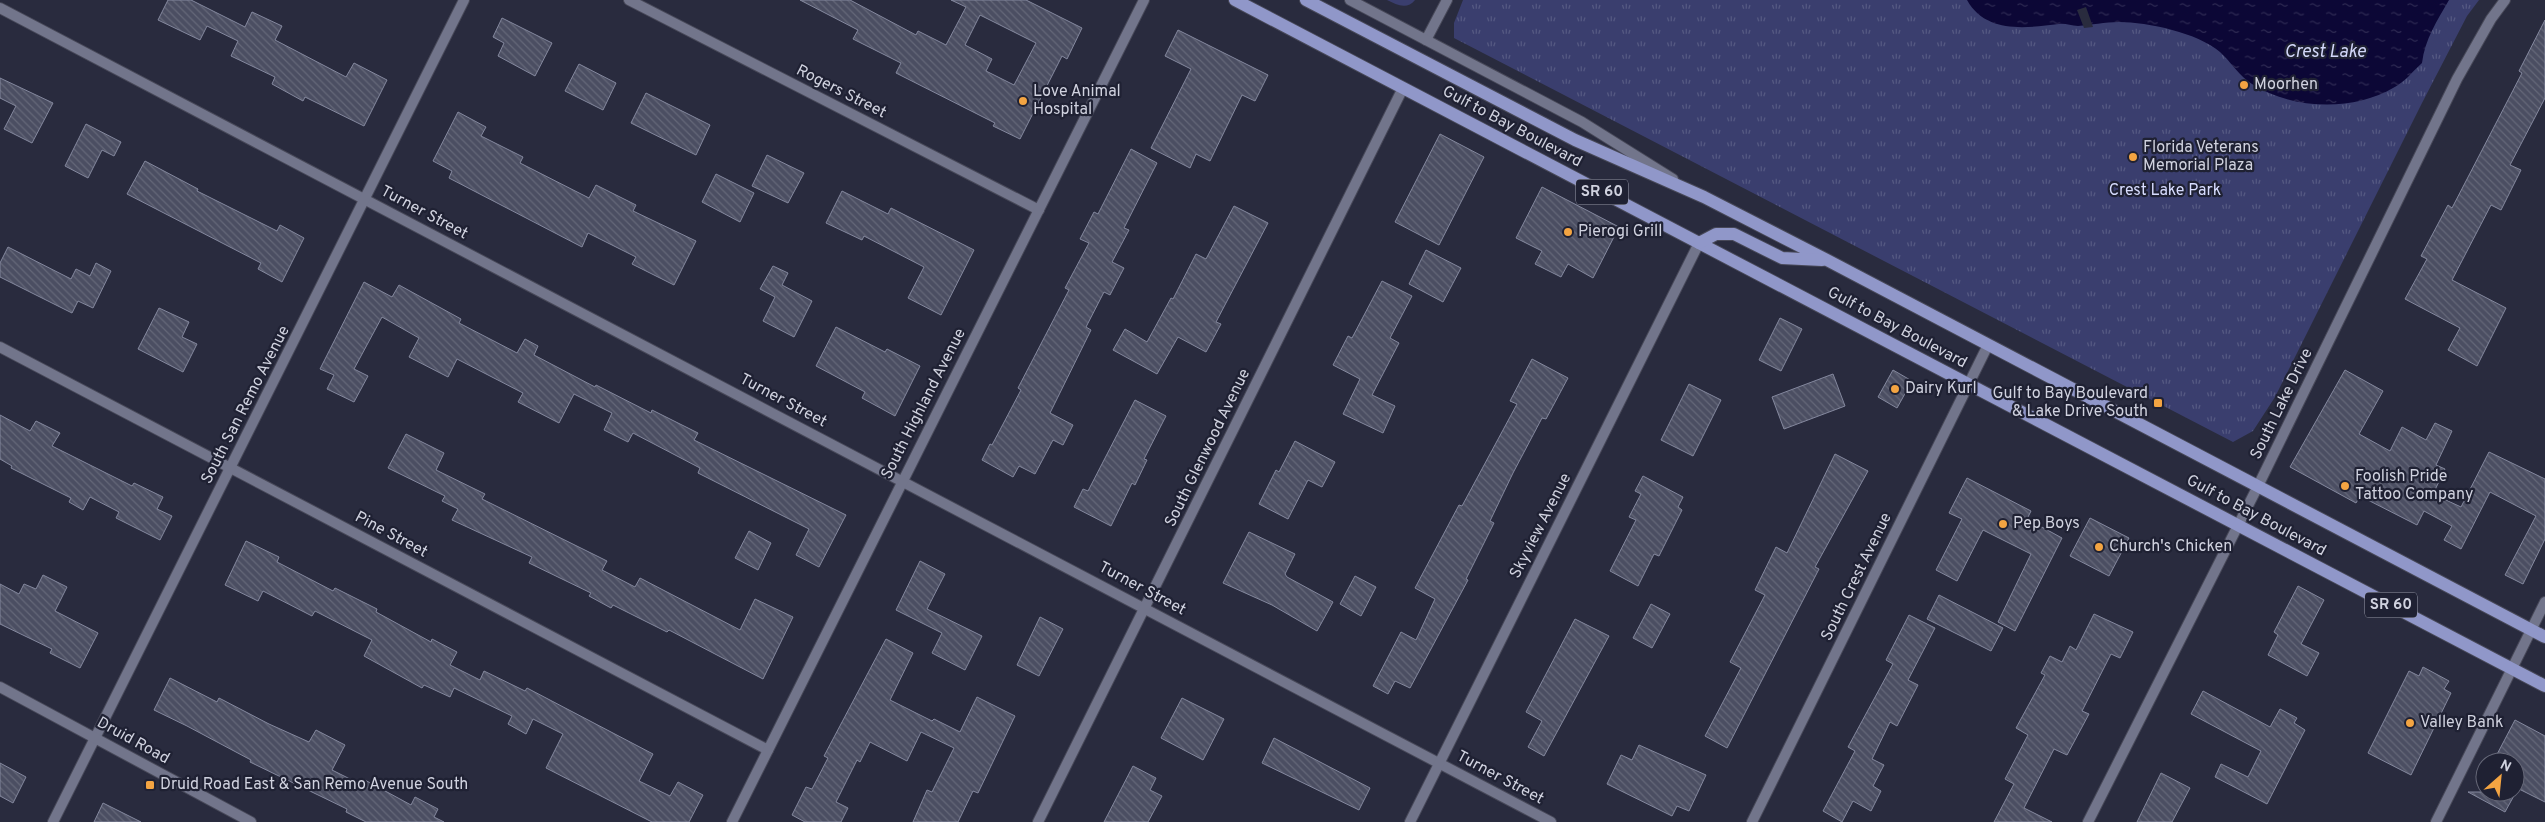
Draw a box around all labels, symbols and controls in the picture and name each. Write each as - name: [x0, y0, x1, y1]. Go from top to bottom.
- water label: Crest Lake: [2284, 41, 2367, 64]
- street label: Rogers Street: [793, 61, 889, 123]
- place label: Moorhen: [2254, 75, 2318, 95]
- marker: Moorhen: [2238, 79, 2250, 91]
- place label: Love Animal Hospital: [1033, 82, 1121, 120]
- street label: Gulf to Bay Boulevard: [1439, 82, 1585, 172]
- marker: Love Animal Hospital: [1017, 95, 1029, 107]
- place label: Florida Veterans Memorial Plaza: [2143, 138, 2259, 176]
- marker: Florida Veterans Memorial Plaza: [2127, 151, 2139, 163]
- road number: SR 60: [1576, 180, 1628, 204]
- park label: Crest Lake Park: [2109, 181, 2221, 201]
- street label: Turner Street: [377, 182, 471, 244]
- place label: Pierogi Grill: [1578, 222, 1662, 242]
- marker: Pierogi Grill: [1562, 226, 1574, 238]
- street label: Gulf to Bay Boulevard: [1824, 283, 1970, 373]
- street label: South San Remo Avenue: [197, 322, 295, 488]
- street label: South Highland Avenue: [877, 325, 971, 483]
- street label: South Lake Drive: [2246, 345, 2318, 463]
- street label: South Glenwood Avenue: [1161, 366, 1255, 530]
- street label: Turner Street: [736, 370, 830, 432]
- place label: Dairy Kurl: [1905, 379, 1977, 399]
- marker: Dairy Kurl: [1889, 383, 1901, 395]
- place label: Gulf to Bay Boulevard & Lake Drive South: [1993, 384, 2148, 422]
- marker: Gulf to Bay Boulevard & Lake Drive South: [2152, 397, 2164, 409]
- place label: Foolish Pride Tattoo Company: [2355, 467, 2473, 505]
- street label: Skyview Avenue: [1506, 470, 1576, 582]
- street label: Gulf to Bay Boulevard: [2183, 471, 2329, 561]
- marker: Foolish Pride Tattoo Company: [2339, 480, 2351, 492]
- street label: Pine Street: [351, 507, 431, 563]
- street label: South Crest Avenue: [1817, 510, 1897, 644]
- place label: Pep Boys: [2013, 514, 2080, 534]
- marker: Pep Boys: [1997, 518, 2009, 530]
- place label: Church's Chicken: [2109, 537, 2232, 557]
- marker: Church's Chicken: [2093, 541, 2105, 553]
- street label: Turner Street: [1095, 558, 1189, 620]
- road number: SR 60: [2365, 592, 2417, 618]
- street label: Druid Road: [93, 713, 173, 769]
- place label: Valley Bank: [2420, 713, 2503, 733]
- marker: Valley Bank: [2404, 717, 2416, 729]
- street label: Turner Street: [1453, 747, 1547, 809]
- north arrow: [2475, 752, 2525, 802]
- text: N: [2497, 757, 2514, 777]
- place label: Druid Road East & San Remo Avenue South: [160, 775, 468, 795]
- marker: Druid Road East & San Remo Avenue South: [144, 779, 156, 791]

